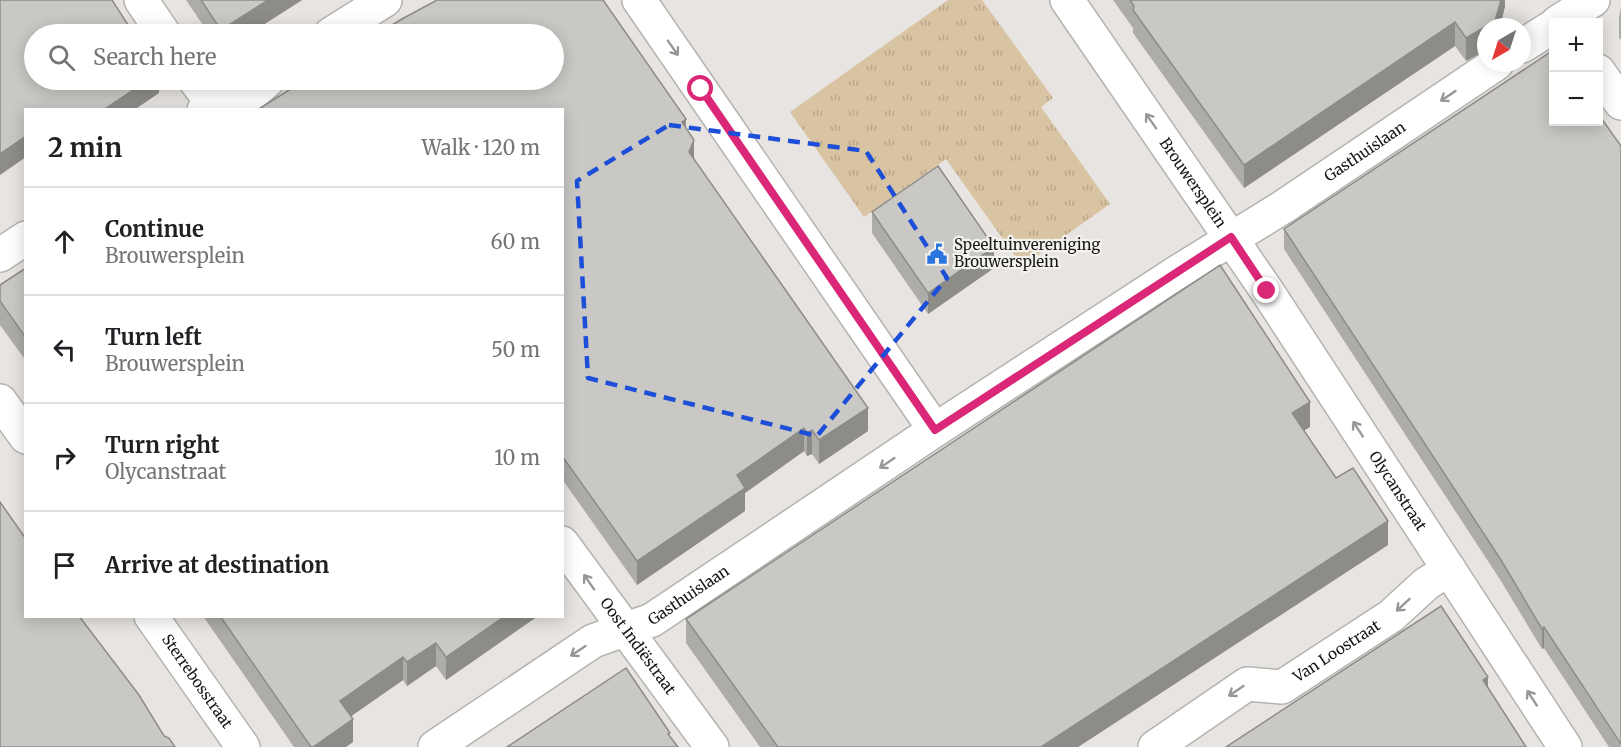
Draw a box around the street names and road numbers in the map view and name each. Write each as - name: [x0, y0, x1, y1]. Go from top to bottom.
- street label: Gasthuislaan: [1321, 117, 1409, 185]
- street label: Brouwersplein: [1156, 134, 1231, 231]
- street label: Olycanstraat: [1365, 447, 1431, 534]
- street label: Gasthuislaan: [644, 561, 733, 629]
- street label: Oost Indiëstraat: [596, 594, 680, 698]
- street label: Van Loostraat: [1289, 616, 1384, 687]
- street label: Sterrebosstraat: [158, 630, 237, 732]

